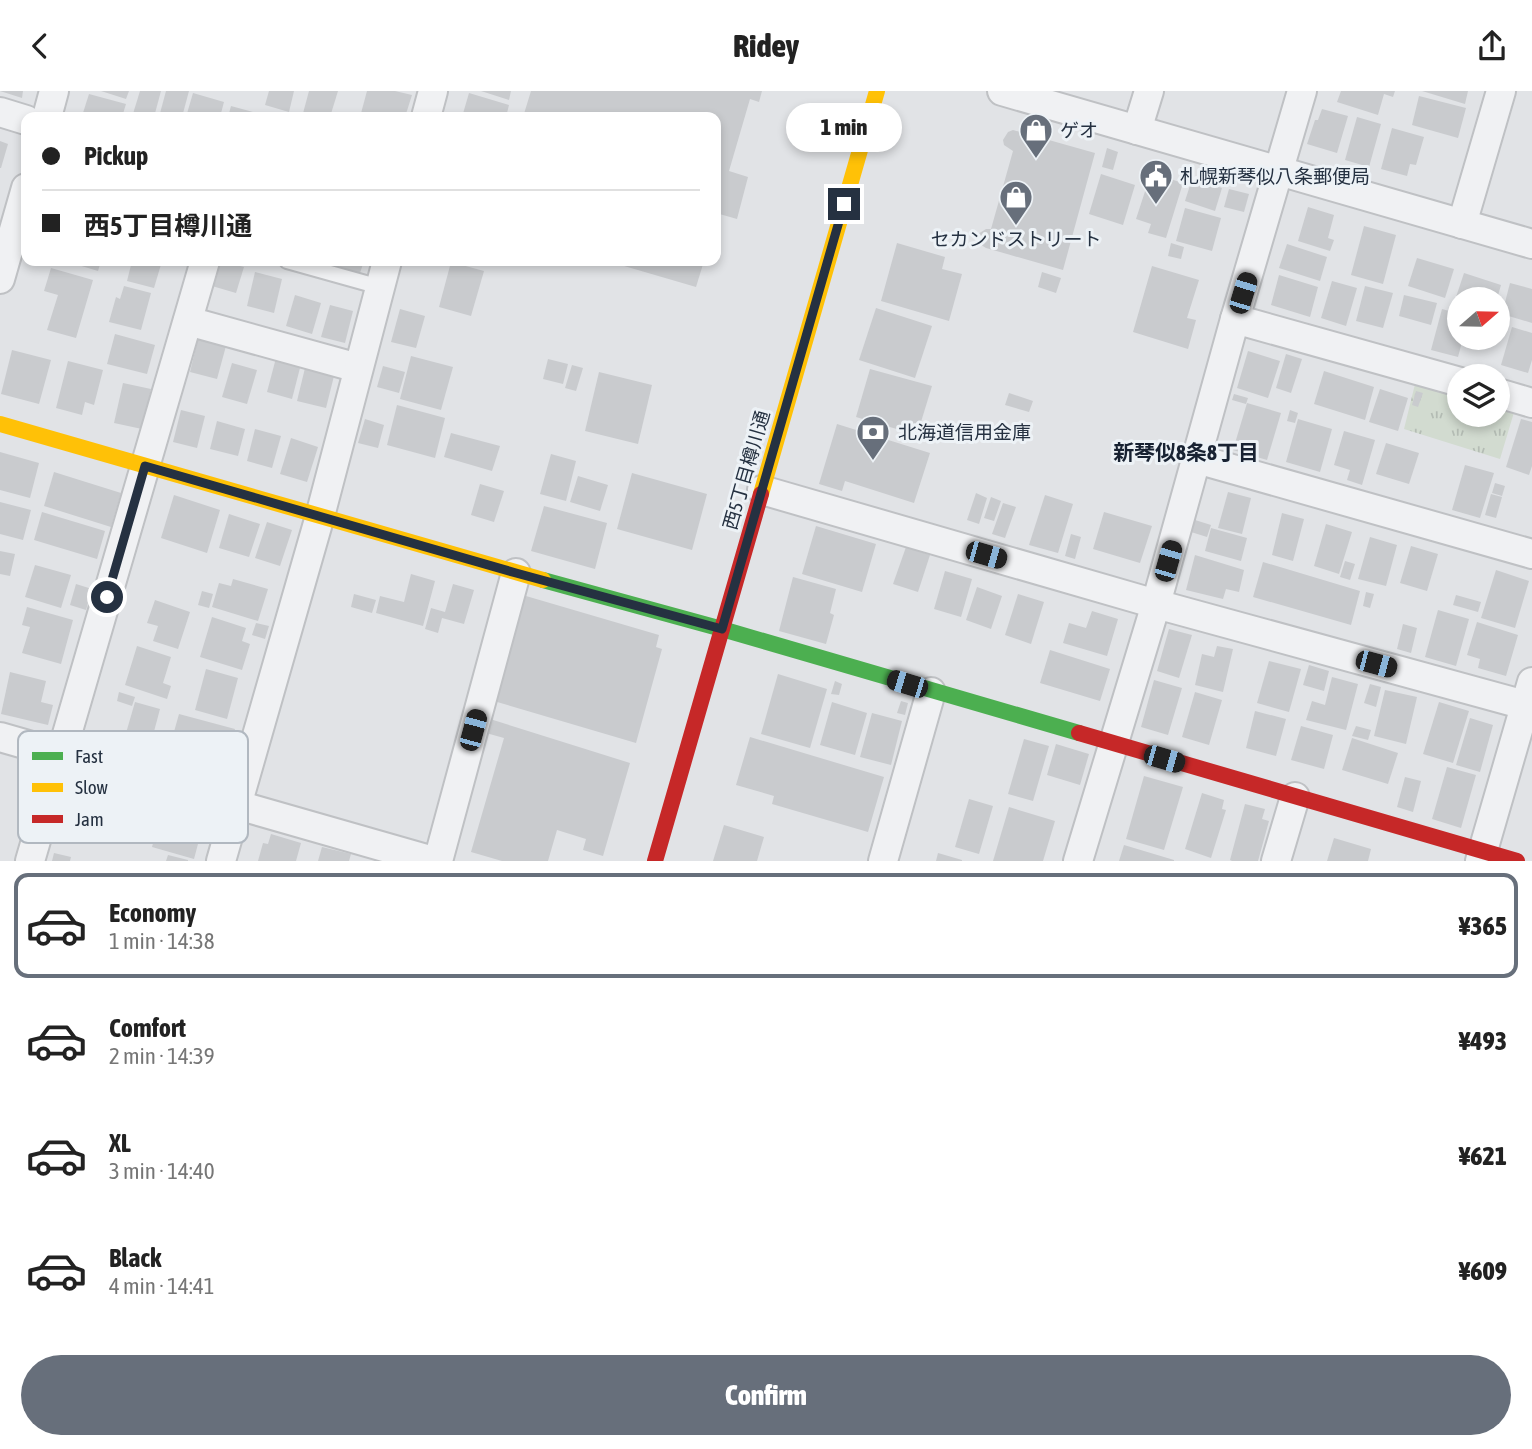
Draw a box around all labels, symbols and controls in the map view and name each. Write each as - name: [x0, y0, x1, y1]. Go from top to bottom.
- icon: back: [21, 27, 59, 65]
- text: Ridey: [733, 27, 799, 64]
- icon: share: [1473, 27, 1511, 65]
- callout: 1 min: [786, 102, 902, 151]
- shop icon: ゲオ: [1017, 111, 1055, 160]
- text: 1 min: [821, 114, 867, 140]
- place label: ゲオ: [1060, 119, 1098, 141]
- text: Pickup: [84, 141, 148, 171]
- public building icon: 札幌新琴似八条郵便局: [1137, 157, 1175, 206]
- place label: 札幌新琴似八条郵便局: [1180, 165, 1370, 187]
- shop icon: セカンドストリート: [997, 178, 1035, 227]
- route end: [828, 188, 860, 220]
- text: 西5丁目樽川通: [84, 211, 252, 241]
- place label: セカンドストリート: [930, 228, 1102, 250]
- car: [1227, 270, 1260, 316]
- north arrow: [1447, 287, 1510, 350]
- map controls: [1447, 287, 1510, 427]
- button: layers: [1447, 364, 1510, 427]
- street label: 西5丁目樽川通: [718, 408, 774, 532]
- bank icon: 北海道信用金庫: [854, 413, 892, 462]
- place label: 北海道信用金庫: [898, 421, 1031, 443]
- district label: 新琴似8条8丁目: [1113, 440, 1259, 464]
- car: [1153, 538, 1184, 584]
- car: [963, 539, 1010, 571]
- route start: [91, 581, 123, 613]
- car: [1353, 648, 1400, 680]
- car: [884, 668, 931, 700]
- car: [458, 707, 489, 753]
- legend: [18, 731, 248, 843]
- car: [1141, 743, 1188, 775]
- text: Fast: [75, 745, 103, 767]
- text: Slow: [75, 776, 109, 798]
- text: Jam: [75, 808, 104, 830]
- icon: car: [25, 894, 88, 957]
- text: Economy: [109, 898, 196, 928]
- text: ¥365: [1459, 911, 1507, 941]
- text: 1 min · 14:38: [109, 928, 215, 954]
- icon: car: [25, 1009, 88, 1072]
- text: Comfort: [109, 1013, 186, 1043]
- text: ¥493: [1459, 1026, 1507, 1056]
- text: 2 min · 14:39: [109, 1043, 215, 1069]
- icon: car: [25, 1124, 88, 1187]
- text: XL: [109, 1128, 131, 1158]
- text: ¥621: [1459, 1141, 1507, 1171]
- text: 3 min · 14:40: [109, 1158, 215, 1184]
- icon: car: [25, 1239, 88, 1302]
- text: Black: [109, 1243, 161, 1273]
- text: ¥609: [1459, 1256, 1507, 1286]
- text: 4 min · 14:41: [109, 1273, 215, 1299]
- button: Confirm: [21, 1355, 1511, 1435]

